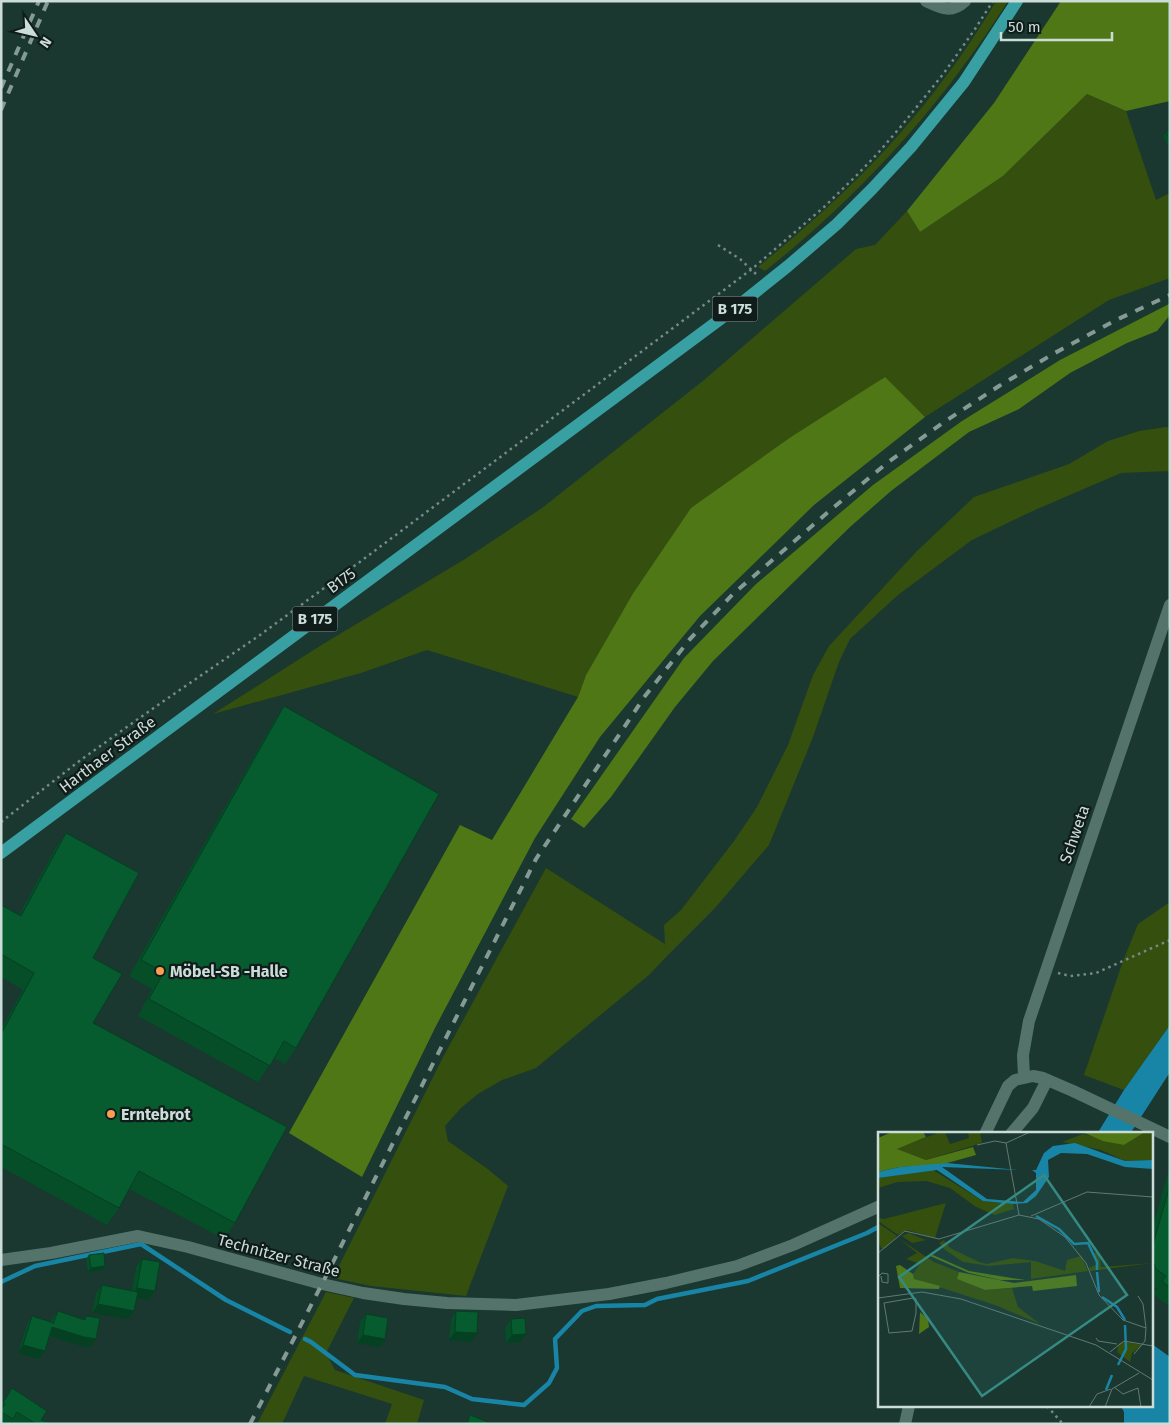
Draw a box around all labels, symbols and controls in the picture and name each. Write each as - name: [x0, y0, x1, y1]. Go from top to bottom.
- north arrow: [10, 10, 60, 60]
- scale bar: [1001, 10, 1112, 42]
- text: 50 m: [1008, 18, 1041, 36]
- text: N: [36, 33, 55, 51]
- road number: B 175: [712, 296, 758, 322]
- street label: B175: [323, 564, 359, 597]
- road number: B 175: [292, 606, 338, 632]
- street label: Harthaer Straße: [55, 712, 159, 797]
- street label: Schweta: [1056, 803, 1093, 866]
- place label: Möbel-SB -Halle: [170, 962, 288, 981]
- marker: Möbel-SB -Halle: [154, 965, 166, 977]
- place label: Erntebrot: [121, 1105, 191, 1124]
- marker: Erntebrot: [105, 1108, 117, 1120]
- inset map: [878, 1132, 1154, 1408]
- street label: Technitzer Straße: [216, 1230, 342, 1281]

